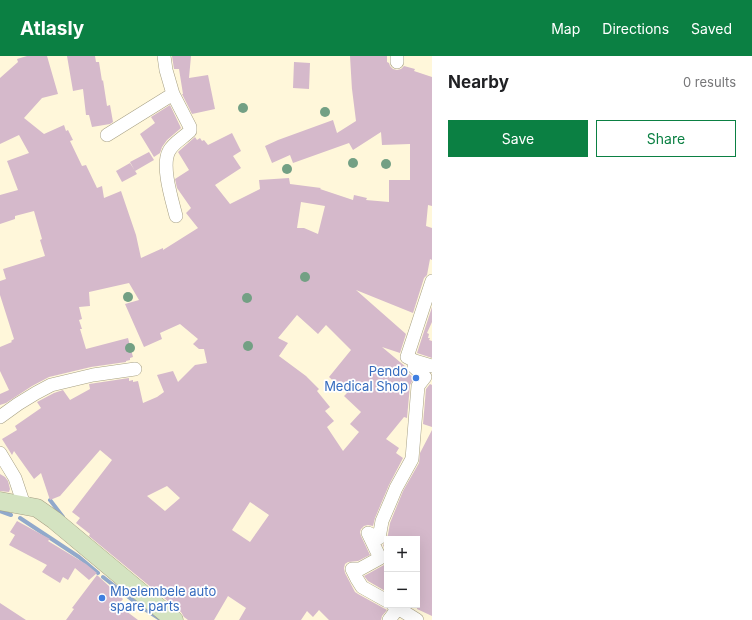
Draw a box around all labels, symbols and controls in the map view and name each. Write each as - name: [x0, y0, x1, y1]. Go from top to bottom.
- text: Atlasly: [20, 17, 84, 40]
- text: Map: [551, 20, 580, 37]
- text: Directions: [602, 20, 669, 37]
- text: Saved: [691, 20, 732, 37]
- text: Nearby: [448, 72, 509, 92]
- text: 0 results: [683, 74, 736, 90]
- button: Save: [448, 120, 588, 157]
- button: Share: [596, 120, 736, 157]
- place label: Pendo Medical Shop: [324, 363, 408, 394]
- marker: Pendo Medical Shop: [411, 373, 421, 383]
- map controls: [384, 536, 420, 608]
- button: +: [384, 536, 420, 572]
- button: −: [384, 572, 420, 608]
- place label: Mbelembele auto spare parts: [110, 583, 216, 614]
- marker: Mbelembele auto spare parts: [97, 593, 107, 603]

